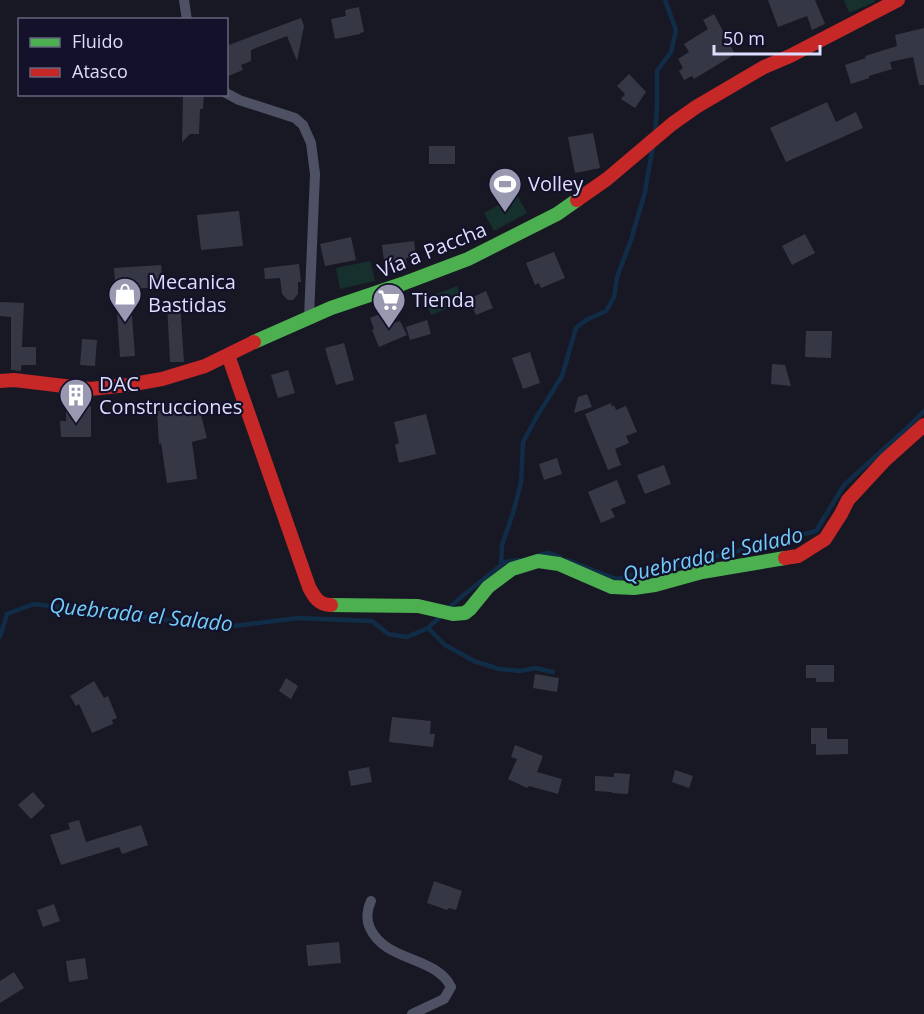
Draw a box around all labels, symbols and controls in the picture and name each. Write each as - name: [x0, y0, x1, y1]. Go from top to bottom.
- legend: [18, 18, 228, 96]
- scale bar: [714, 18, 820, 56]
- text: 50 m: [723, 26, 765, 50]
- text: Fluido: [72, 29, 123, 53]
- text: Atasco: [72, 59, 128, 83]
- sports icon: Volley: [487, 166, 523, 213]
- place label: Volley: [528, 170, 584, 197]
- street label: Vía a Paccha: [373, 215, 490, 284]
- place label: Mecanica Bastidas: [148, 268, 236, 318]
- shop icon: Mecanica Bastidas: [107, 276, 143, 323]
- supermarket icon: Tienda: [371, 282, 407, 329]
- place label: Tienda: [412, 286, 475, 313]
- place label: DAC Construcciones: [99, 370, 242, 420]
- building icon: DAC Construcciones: [58, 377, 94, 424]
- water label: Quebrada el Salado: [620, 520, 806, 588]
- water label: Quebrada el Salado: [48, 590, 234, 638]

